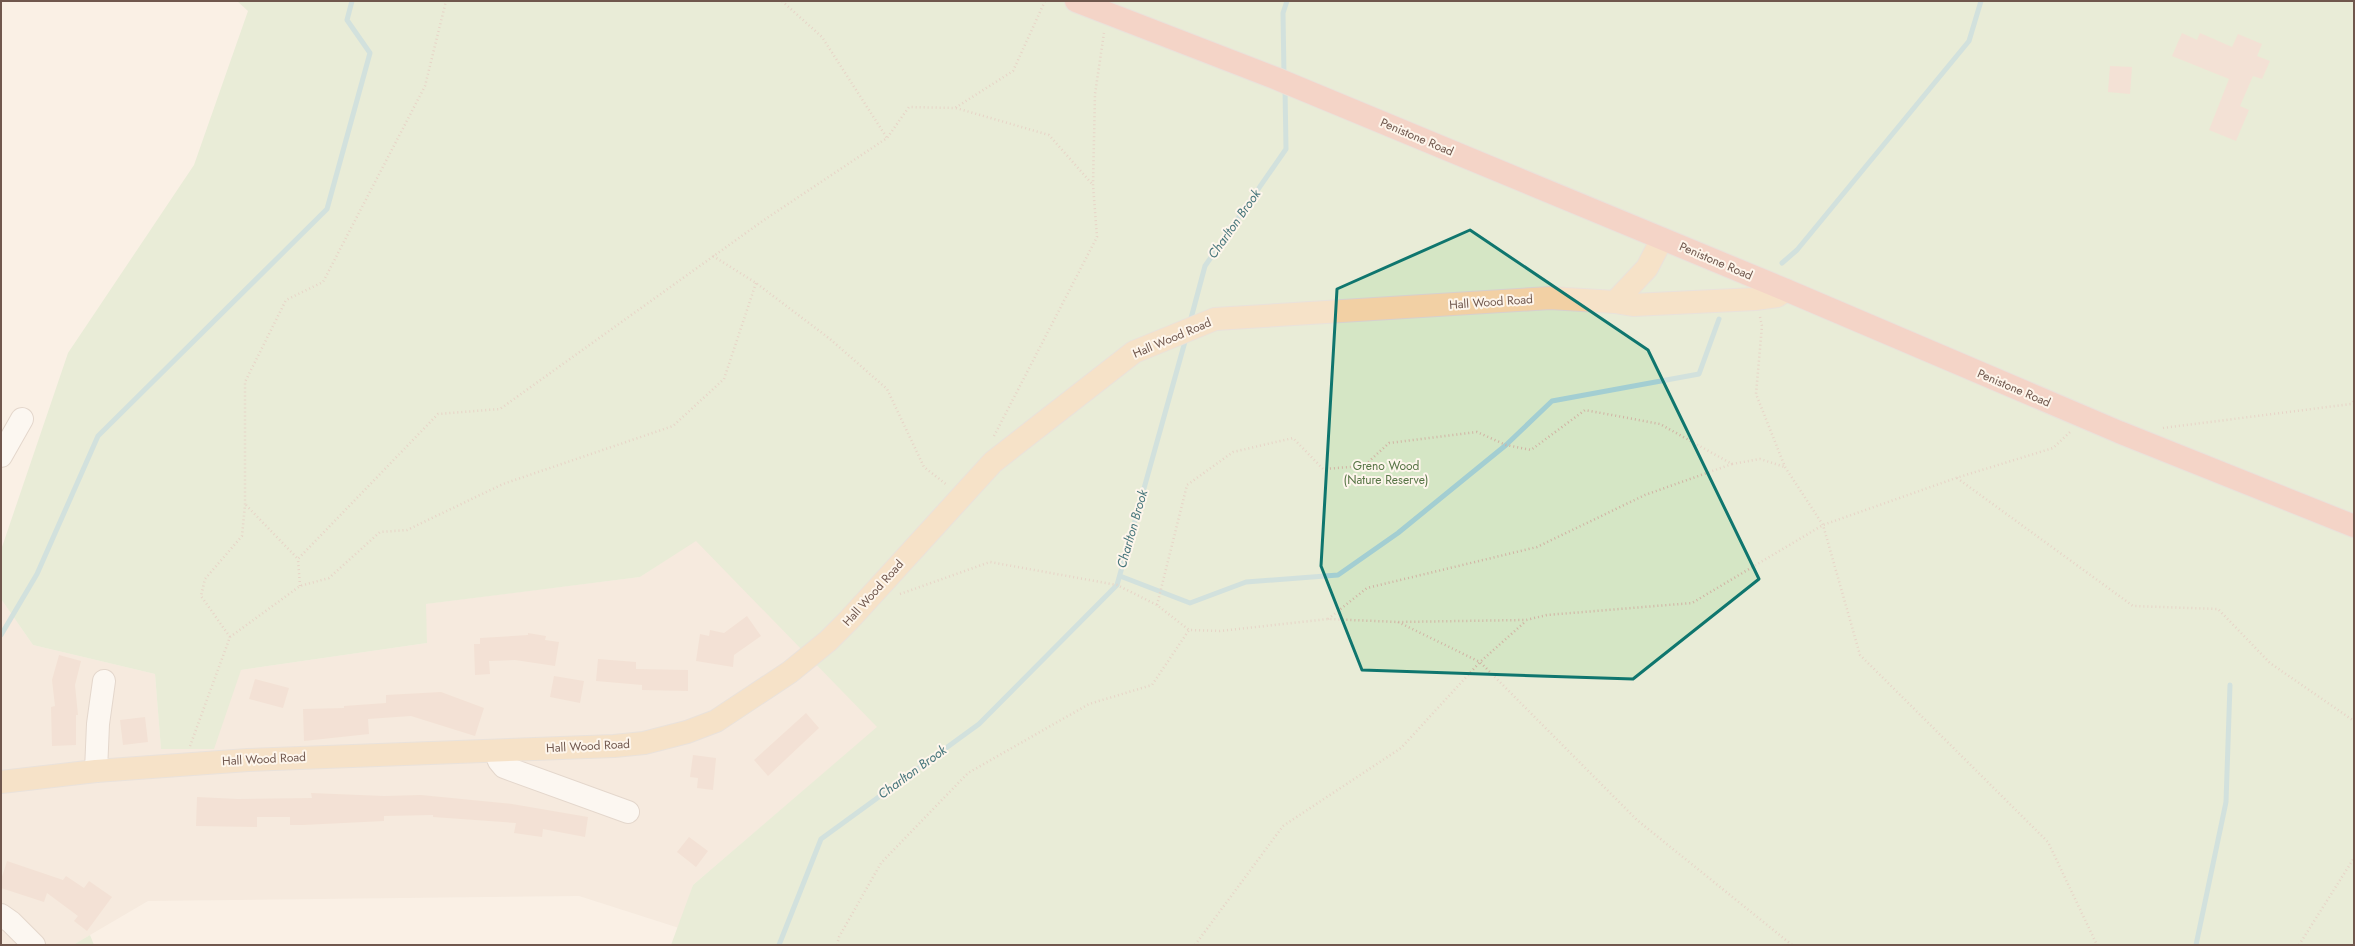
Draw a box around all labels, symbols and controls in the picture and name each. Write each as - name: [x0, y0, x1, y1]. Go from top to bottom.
- street label: Penistone Road: [1378, 113, 1456, 161]
- water label: Charlton Brook: [1203, 185, 1265, 262]
- street label: Penistone Road: [1677, 237, 1755, 285]
- street label: Hall Wood Road: [1449, 290, 1533, 314]
- street label: Hall Wood Road: [1130, 313, 1214, 363]
- street label: Penistone Road: [1975, 364, 2053, 412]
- park label: Greno Wood (Nature Reserve): [1343, 457, 1429, 489]
- water label: Charlton Brook: [1112, 487, 1152, 570]
- street label: Hall Wood Road: [838, 556, 908, 630]
- street label: Hall Wood Road: [546, 735, 630, 757]
- water label: Charlton Brook: [874, 740, 951, 803]
- street label: Hall Wood Road: [222, 748, 306, 770]

